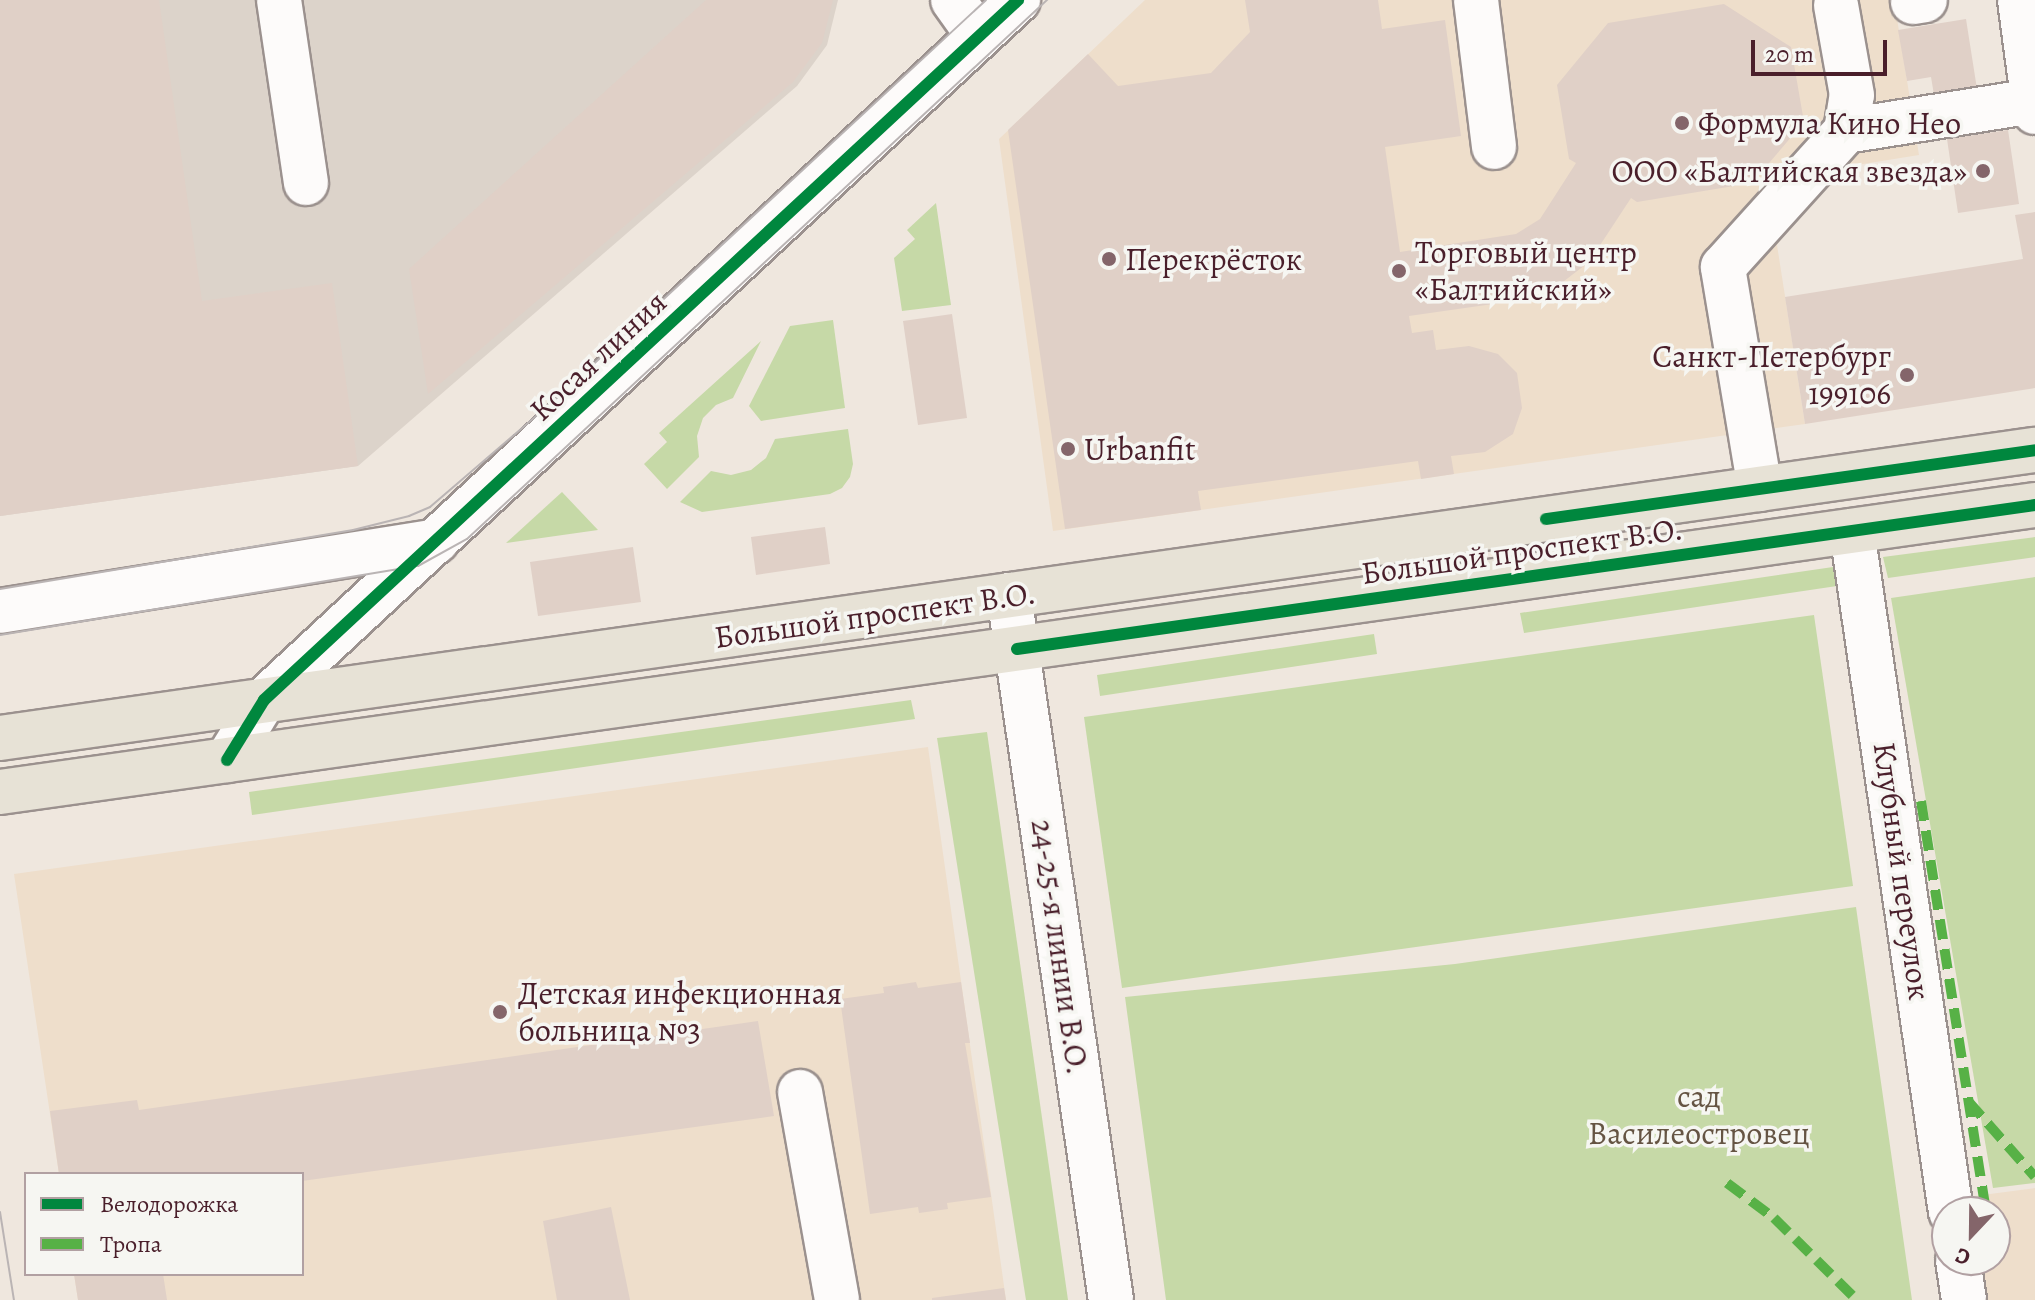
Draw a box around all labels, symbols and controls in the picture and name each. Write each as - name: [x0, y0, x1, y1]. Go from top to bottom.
- scale bar: [1755, 24, 1891, 74]
- text: 20 m: [1765, 38, 1814, 70]
- place label: Формула Кино Нео: [1698, 104, 1961, 142]
- marker: Формула Кино Нео: [1673, 114, 1691, 132]
- place label: ООО «Балтийская звезда»: [1611, 152, 1967, 190]
- marker: ООО «Балтийская звезда»: [1974, 162, 1992, 180]
- place label: Торговый центр «Балтийский»: [1415, 234, 1637, 309]
- place label: Перекрёсток: [1125, 240, 1302, 278]
- marker: Перекрёсток: [1100, 250, 1118, 268]
- marker: Торговый центр «Балтийский»: [1390, 262, 1408, 280]
- street label: Косая линия: [522, 283, 674, 429]
- place label: Санкт-Петербург 199106: [1652, 338, 1891, 413]
- marker: Санкт-Петербург 199106: [1898, 366, 1916, 384]
- place label: Urbanfit: [1084, 430, 1195, 468]
- marker: Urbanfit: [1059, 440, 1077, 458]
- street label: Большой проспект В.О.: [1359, 509, 1685, 593]
- street label: Большой проспект В.О.: [712, 573, 1038, 657]
- street label: Клубный переулок: [1865, 740, 1939, 1002]
- street label: 24-25-я линии В.О.: [1023, 817, 1097, 1077]
- place label: Детская инфекционная больница №3: [518, 975, 842, 1050]
- marker: Детская инфекционная больница №3: [489, 1001, 511, 1023]
- park label: сад Василеостровец: [1588, 1078, 1810, 1153]
- legend: [24, 1172, 304, 1276]
- text: Велодорожка: [100, 1188, 238, 1220]
- north arrow: [1931, 1196, 2011, 1276]
- text: Тропа: [100, 1228, 162, 1260]
- text: С: [1951, 1240, 1975, 1273]

